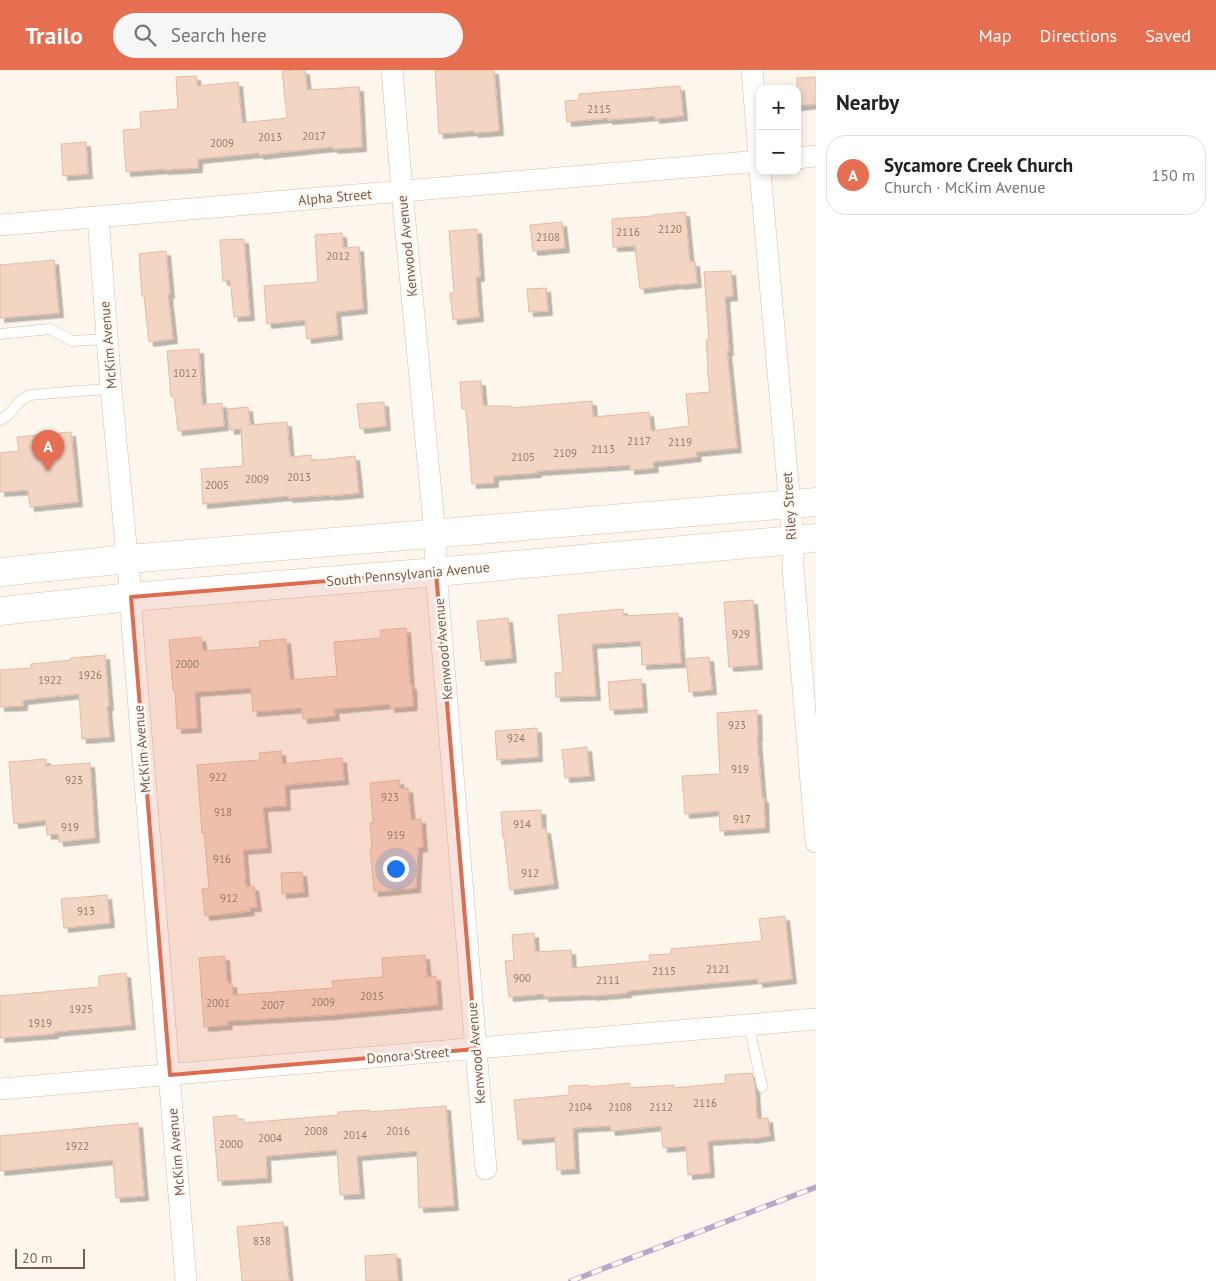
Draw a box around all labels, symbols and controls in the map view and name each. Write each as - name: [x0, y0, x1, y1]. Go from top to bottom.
- search box: [113, 13, 463, 58]
- text: Trailo: [25, 20, 83, 51]
- icon: search: [131, 21, 159, 49]
- text: Search here: [171, 23, 267, 47]
- text: Map: [979, 24, 1011, 47]
- text: Directions: [1039, 24, 1117, 47]
- text: Saved: [1145, 24, 1191, 47]
- map controls: [756, 85, 801, 175]
- button: +: [756, 85, 801, 130]
- text: Nearby: [836, 89, 899, 116]
- house number: 2115: [587, 102, 611, 116]
- house number: 2017: [302, 129, 326, 143]
- house number: 2013: [258, 130, 282, 144]
- button: −: [756, 130, 801, 175]
- house number: 2009: [210, 136, 234, 150]
- text: Sycamore Creek Church: [884, 153, 1073, 177]
- text: A: [848, 165, 858, 185]
- text: 150 m: [1152, 165, 1195, 185]
- text: Church · McKim Avenue: [884, 177, 1045, 197]
- street label: Alpha Street: [297, 185, 373, 209]
- street label: Kenwood Avenue: [393, 194, 421, 298]
- house number: 2120: [658, 222, 682, 236]
- house number: 2116: [616, 225, 640, 239]
- house number: 2108: [536, 230, 560, 244]
- house number: 2012: [326, 249, 350, 263]
- street label: McKim Avenue: [95, 300, 121, 390]
- house number: 1012: [173, 366, 197, 380]
- pin: A: [32, 430, 64, 471]
- house number: 2117: [627, 434, 651, 448]
- house number: 2119: [668, 435, 692, 449]
- house number: 2113: [591, 442, 615, 456]
- house number: 2109: [553, 446, 577, 460]
- house number: 2105: [511, 450, 535, 464]
- house number: 2013: [287, 470, 311, 484]
- street label: Riley Street: [778, 471, 800, 541]
- house number: 2009: [245, 472, 269, 486]
- house number: 2005: [205, 478, 229, 492]
- street label: South Pennsylvania Avenue: [326, 558, 490, 590]
- street label: Kenwood Avenue: [430, 597, 456, 701]
- house number: 929: [732, 627, 750, 641]
- house number: 2000: [175, 657, 199, 671]
- house number: 1926: [78, 668, 102, 682]
- house number: 1922: [38, 673, 62, 687]
- street label: McKim Avenue: [129, 704, 155, 794]
- house number: 923: [728, 718, 746, 732]
- house number: 924: [507, 731, 525, 745]
- house number: 919: [731, 762, 749, 776]
- house number: 922: [209, 770, 227, 784]
- house number: 923: [65, 773, 83, 787]
- house number: 923: [381, 790, 399, 804]
- house number: 918: [214, 805, 232, 819]
- house number: 917: [733, 812, 751, 826]
- house number: 914: [513, 817, 531, 831]
- house number: 919: [61, 820, 79, 834]
- house number: 919: [387, 828, 405, 842]
- house number: 916: [213, 852, 231, 866]
- your location: [383, 856, 409, 882]
- house number: 912: [521, 866, 539, 880]
- house number: 912: [220, 891, 238, 905]
- house number: 913: [77, 904, 95, 918]
- house number: 2121: [706, 962, 730, 976]
- house number: 2115: [652, 964, 676, 978]
- house number: 900: [513, 971, 531, 985]
- house number: 2111: [596, 973, 620, 987]
- house number: 2015: [360, 989, 384, 1003]
- house number: 2009: [311, 995, 335, 1009]
- house number: 2001: [206, 996, 230, 1010]
- house number: 2007: [261, 998, 285, 1012]
- street label: Kenwood Avenue: [463, 1001, 489, 1105]
- house number: 1925: [69, 1002, 93, 1016]
- house number: 1919: [28, 1016, 52, 1030]
- street label: Donora Street: [366, 1042, 450, 1068]
- house number: 2116: [693, 1096, 717, 1110]
- house number: 2104: [568, 1100, 592, 1114]
- house number: 2108: [608, 1100, 632, 1114]
- house number: 2112: [649, 1100, 673, 1114]
- street label: McKim Avenue: [163, 1107, 189, 1197]
- house number: 2008: [304, 1124, 328, 1138]
- house number: 2016: [386, 1124, 410, 1138]
- house number: 2014: [343, 1128, 367, 1142]
- house number: 2004: [258, 1131, 282, 1145]
- house number: 2000: [219, 1137, 243, 1151]
- house number: 1922: [65, 1139, 89, 1153]
- house number: 838: [253, 1234, 271, 1248]
- scale bar: [15, 1246, 85, 1269]
- text: 20 m: [22, 1249, 52, 1267]

